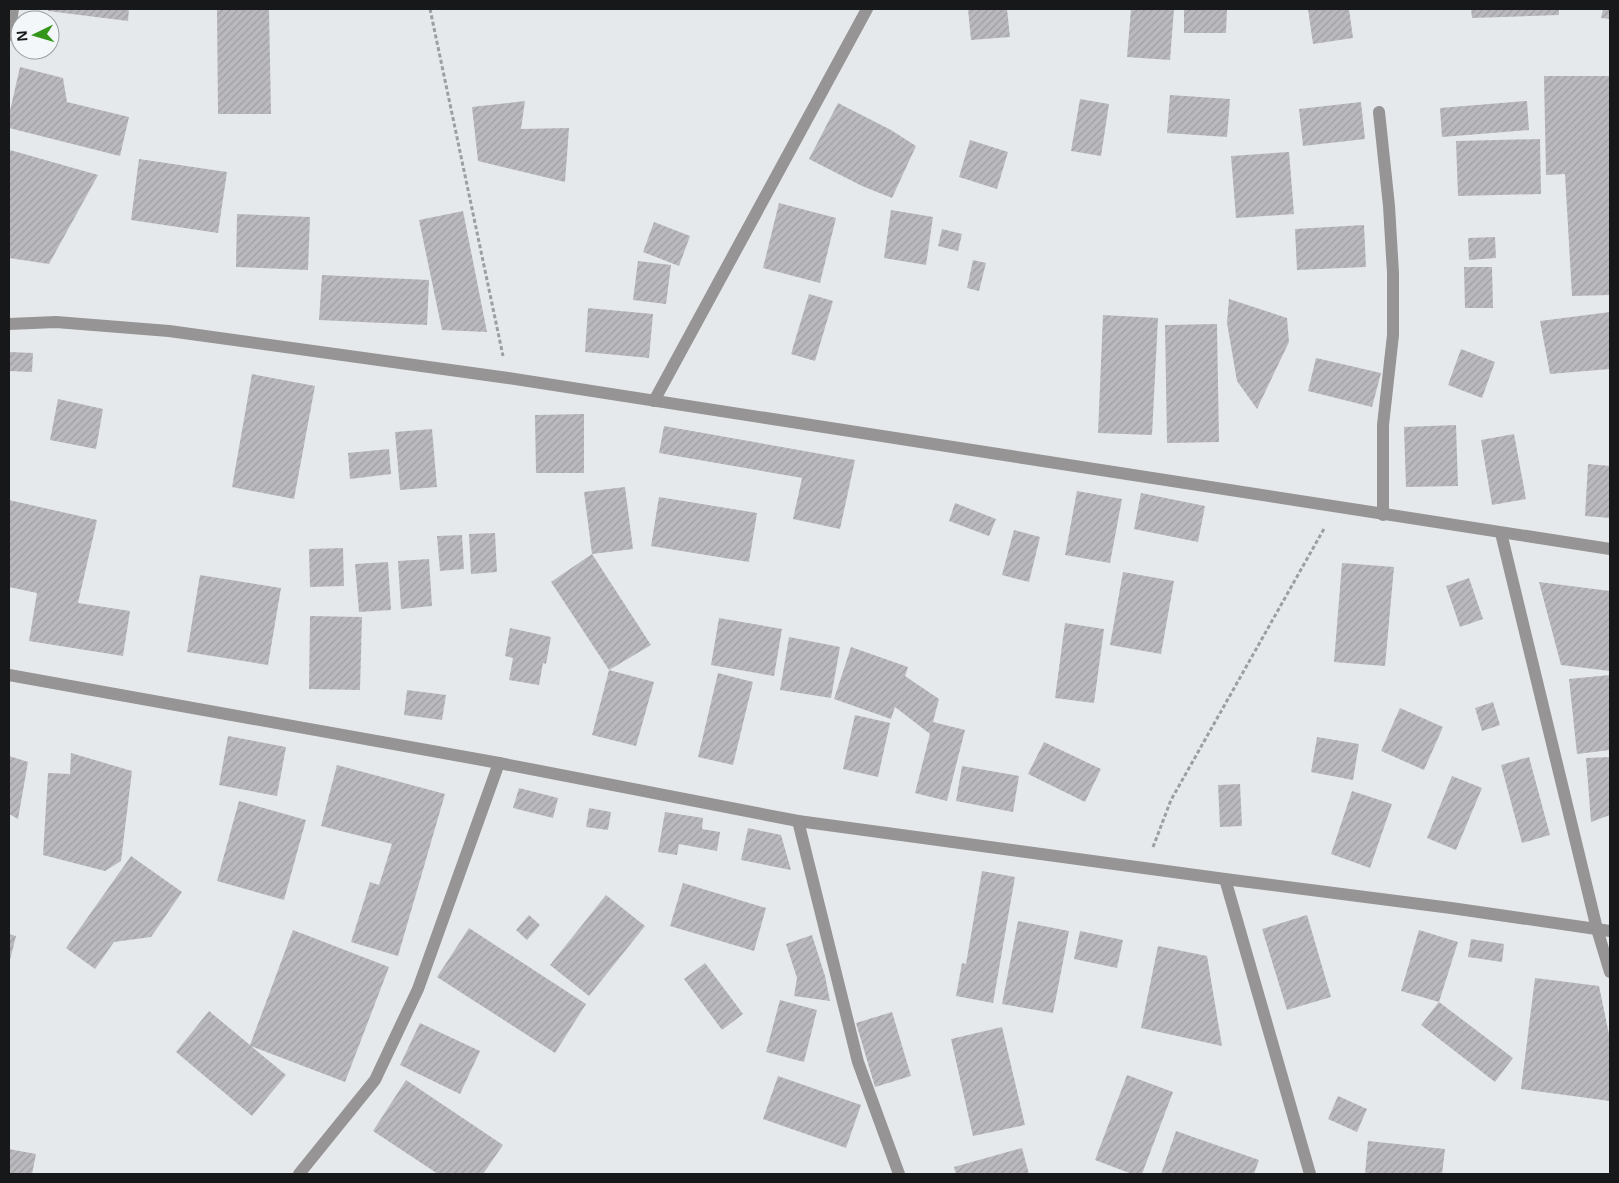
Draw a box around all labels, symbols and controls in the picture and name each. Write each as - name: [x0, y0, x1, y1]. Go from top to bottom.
- north arrow: [10, 10, 60, 60]
- text: N: [12, 30, 32, 43]

